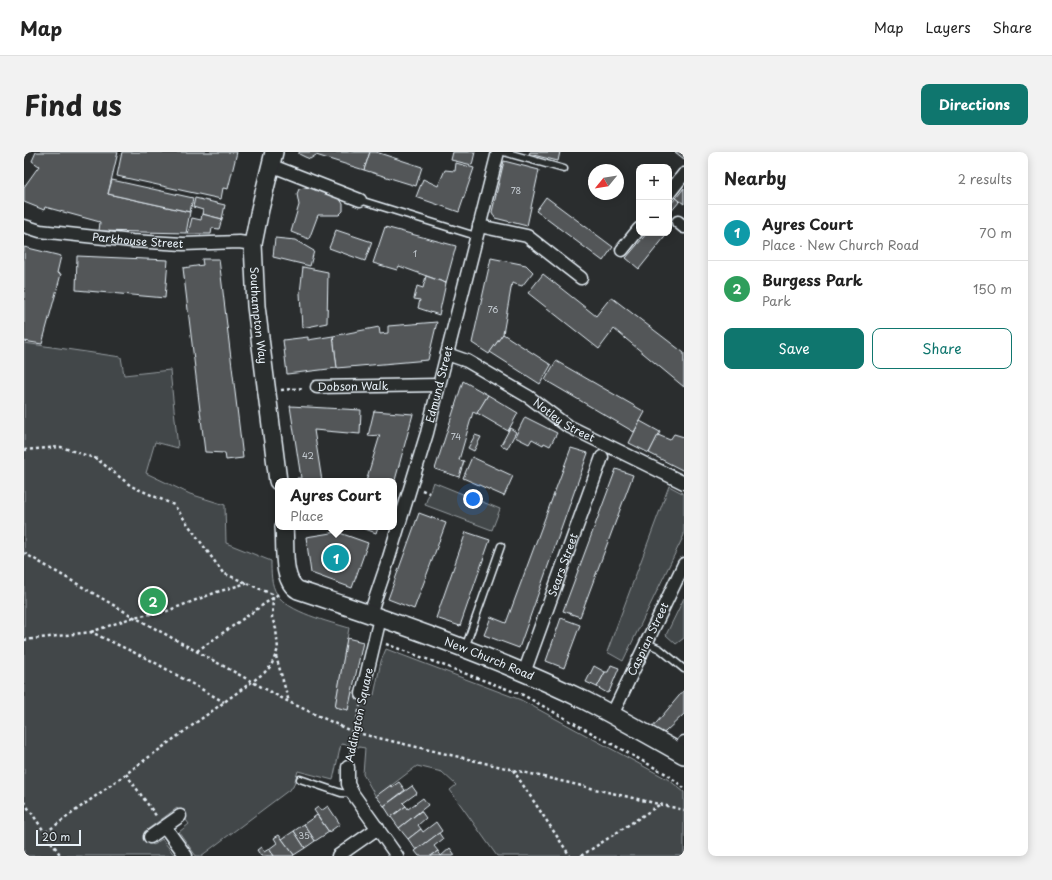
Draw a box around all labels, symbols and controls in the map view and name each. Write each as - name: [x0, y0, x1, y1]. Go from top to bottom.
- text: Map: [20, 14, 62, 42]
- text: Map: [874, 17, 904, 38]
- text: Layers: [926, 17, 971, 38]
- text: Share: [993, 17, 1032, 38]
- text: Find us: [24, 83, 122, 126]
- button: Directions: [921, 84, 1028, 125]
- north arrow: [588, 164, 624, 200]
- map controls: [636, 164, 672, 236]
- button: +: [636, 164, 672, 200]
- text: Nearby: [724, 165, 786, 191]
- text: 2 results: [958, 169, 1012, 188]
- house number: 78: [511, 183, 521, 197]
- button: −: [636, 200, 672, 236]
- text: Ayres Court: [762, 212, 853, 235]
- text: 1: [734, 223, 740, 242]
- text: 70 m: [979, 223, 1012, 242]
- street label: Parkhouse Street: [91, 228, 184, 252]
- text: Place · New Church Road: [762, 235, 919, 254]
- house number: 1: [413, 246, 417, 260]
- street label: Southampton Way: [246, 266, 272, 365]
- text: Burgess Park: [762, 268, 863, 291]
- text: 2: [732, 279, 742, 298]
- text: 150 m: [973, 279, 1012, 298]
- text: Park: [762, 291, 791, 310]
- house number: 76: [488, 302, 498, 316]
- button: Save: [724, 328, 864, 369]
- button: Share: [872, 328, 1012, 369]
- street label: Edmund Street: [421, 343, 457, 424]
- street label: Dobson Walk: [317, 377, 389, 395]
- street label: Notley Street: [529, 394, 598, 446]
- house number: 74: [451, 429, 461, 443]
- house number: 42: [302, 448, 314, 462]
- popup: [275, 478, 397, 530]
- text: Ayres Court: [290, 483, 382, 506]
- your location: [463, 489, 483, 509]
- text: Place: [290, 506, 324, 525]
- street label: Sears Street: [543, 530, 582, 599]
- pin: 1: [323, 543, 349, 573]
- pin: 2: [140, 586, 166, 616]
- street label: Caspian Street: [623, 599, 673, 679]
- street label: New Church Road: [442, 633, 537, 684]
- street label: Addington Square: [340, 666, 377, 764]
- scale bar: [36, 828, 81, 847]
- text: 20 m: [42, 828, 70, 845]
- house number: 35: [298, 828, 310, 842]

